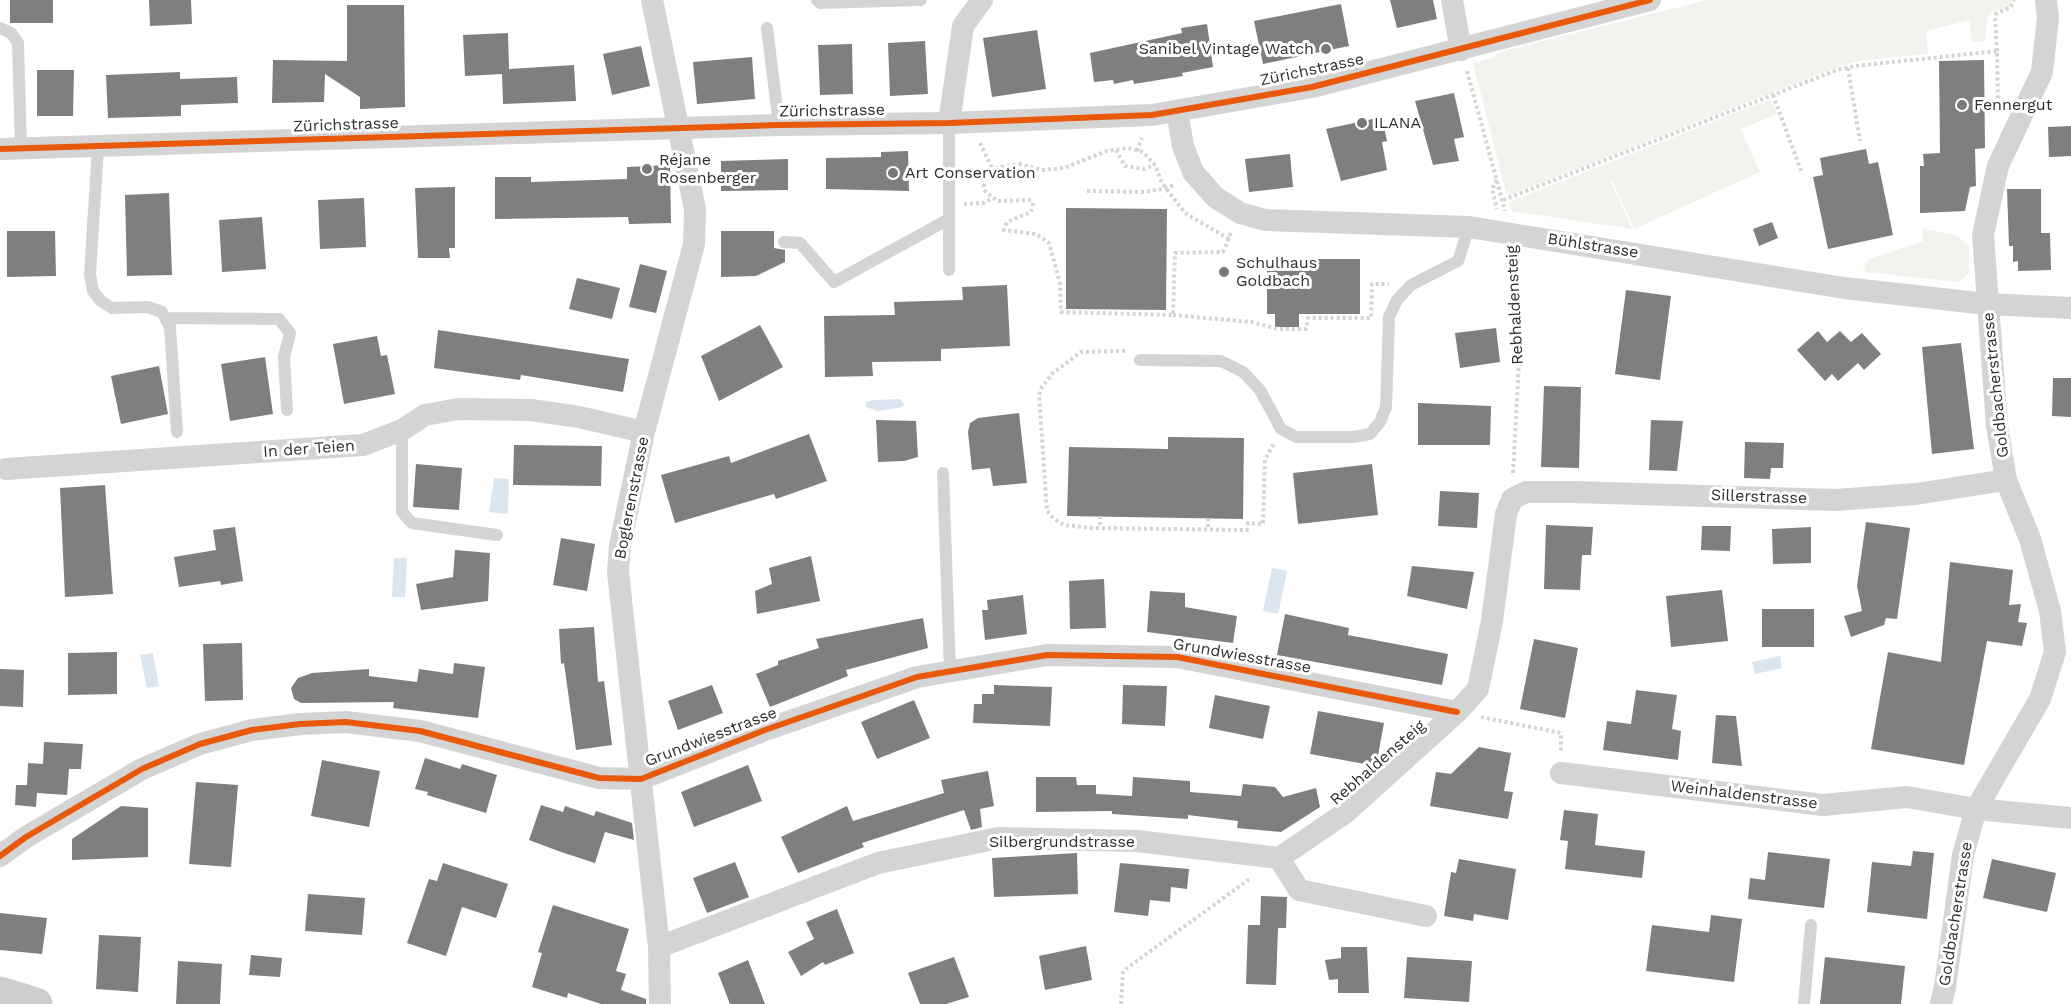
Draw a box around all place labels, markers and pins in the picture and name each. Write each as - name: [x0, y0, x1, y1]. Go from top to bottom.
- place label: Sanibel Vintage Watch: [1139, 39, 1314, 59]
- marker: Sanibel Vintage Watch: [1319, 42, 1333, 56]
- place label: Fennergut: [1974, 95, 2052, 115]
- marker: Fennergut: [1955, 98, 1969, 112]
- place label: ILANA: [1374, 113, 1421, 133]
- marker: ILANA: [1355, 116, 1369, 130]
- place label: Réjane Rosenberger: [659, 150, 756, 188]
- marker: Réjane Rosenberger: [640, 162, 654, 176]
- place label: Art Conservation: [905, 163, 1036, 183]
- marker: Art Conservation: [886, 166, 900, 180]
- place label: Schulhaus Goldbach: [1236, 253, 1317, 291]
- marker: Schulhaus Goldbach: [1217, 265, 1231, 279]

